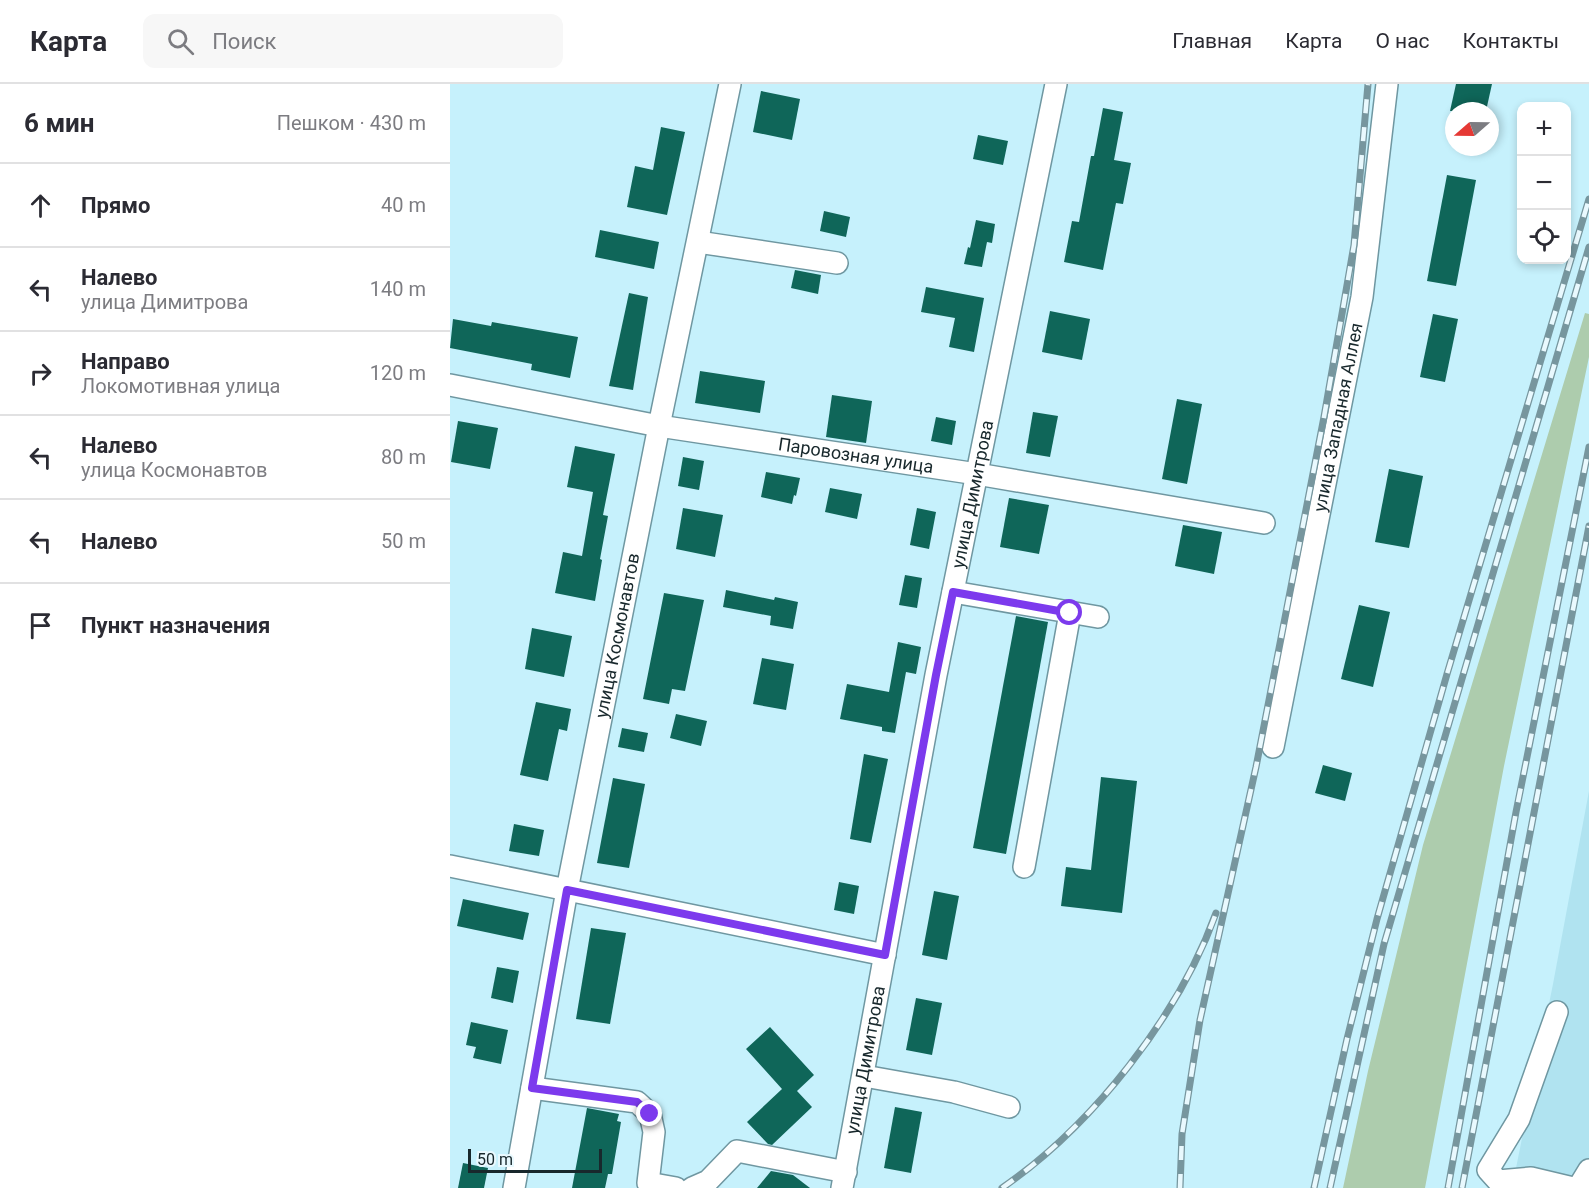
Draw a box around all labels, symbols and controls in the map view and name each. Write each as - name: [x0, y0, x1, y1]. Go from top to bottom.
- search box: [143, 14, 563, 68]
- text: Карта: [30, 25, 107, 58]
- icon: search: [164, 25, 197, 58]
- text: Поиск: [212, 29, 277, 54]
- text: Главная: [1172, 29, 1252, 53]
- text: Карта: [1285, 29, 1342, 53]
- text: О нас: [1375, 29, 1430, 53]
- text: Контакты: [1463, 29, 1559, 53]
- north arrow: [1445, 102, 1499, 156]
- map controls: [1517, 102, 1571, 264]
- button: +: [1517, 102, 1571, 156]
- text: 6 мин: [24, 108, 95, 138]
- text: Пешком · 430 m: [277, 111, 426, 135]
- button: −: [1517, 156, 1571, 210]
- icon: ahead: [24, 189, 57, 222]
- text: Прямо: [81, 193, 150, 218]
- text: 40 m: [381, 193, 426, 217]
- button: locate: [1517, 210, 1571, 264]
- text: Налево: [81, 265, 158, 290]
- icon: left: [24, 273, 57, 306]
- text: 140 m: [370, 277, 426, 301]
- text: улица Димитрова: [81, 290, 248, 314]
- street label: улица Западная Аллея: [1309, 321, 1367, 514]
- text: Направо: [81, 349, 170, 374]
- icon: right: [24, 357, 57, 390]
- text: 120 m: [370, 361, 426, 385]
- text: Локомотивная улица: [81, 374, 280, 398]
- street label: улица Димитрова: [947, 418, 998, 570]
- text: Налево: [81, 433, 158, 458]
- street label: Паровозная улица: [777, 433, 935, 477]
- icon: left: [24, 441, 57, 474]
- text: 80 m: [381, 445, 426, 469]
- text: улица Космонавтов: [81, 458, 267, 482]
- icon: left: [24, 525, 57, 558]
- text: Налево: [81, 529, 158, 554]
- text: 50 m: [381, 529, 426, 553]
- street label: улица Космонавтов: [590, 551, 644, 720]
- route start: [1056, 599, 1082, 625]
- icon: arrive: [24, 609, 57, 642]
- text: Пункт назначения: [81, 613, 270, 638]
- street label: улица Димитрова: [841, 984, 889, 1136]
- route end: [636, 1100, 662, 1126]
- scale bar: [468, 1146, 602, 1174]
- text: 50 m: [477, 1150, 513, 1169]

